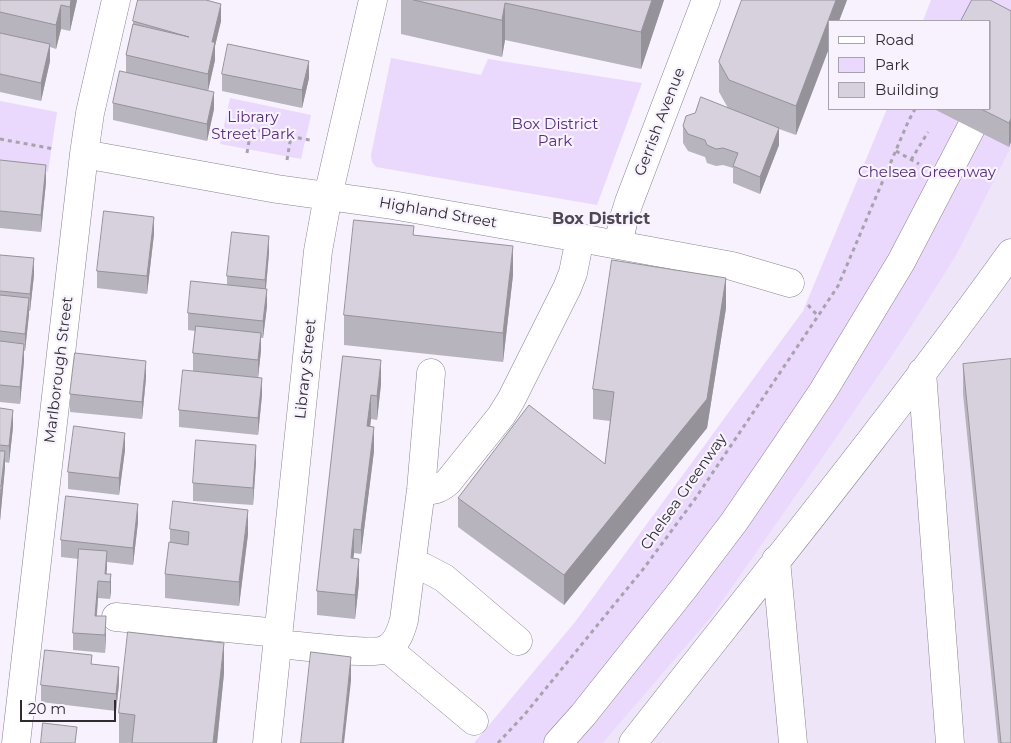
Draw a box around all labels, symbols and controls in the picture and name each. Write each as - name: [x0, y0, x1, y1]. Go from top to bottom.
- legend: [828, 20, 991, 110]
- text: Road: [875, 30, 914, 49]
- text: Park: [875, 55, 909, 74]
- street label: Gerrish Avenue: [631, 65, 689, 179]
- text: Building: [875, 80, 939, 99]
- park label: Library Street Park: [211, 109, 295, 144]
- park label: Box District Park: [512, 116, 598, 151]
- park label: Chelsea Greenway: [858, 164, 996, 182]
- street label: Highland Street: [378, 194, 498, 232]
- district label: Box District: [552, 209, 650, 229]
- street label: Marlborough Street: [41, 296, 77, 444]
- street label: Library Street: [292, 318, 320, 420]
- street label: Chelsea Greenway: [637, 430, 731, 554]
- scale bar: [22, 690, 119, 722]
- text: 20 m: [28, 699, 66, 718]

